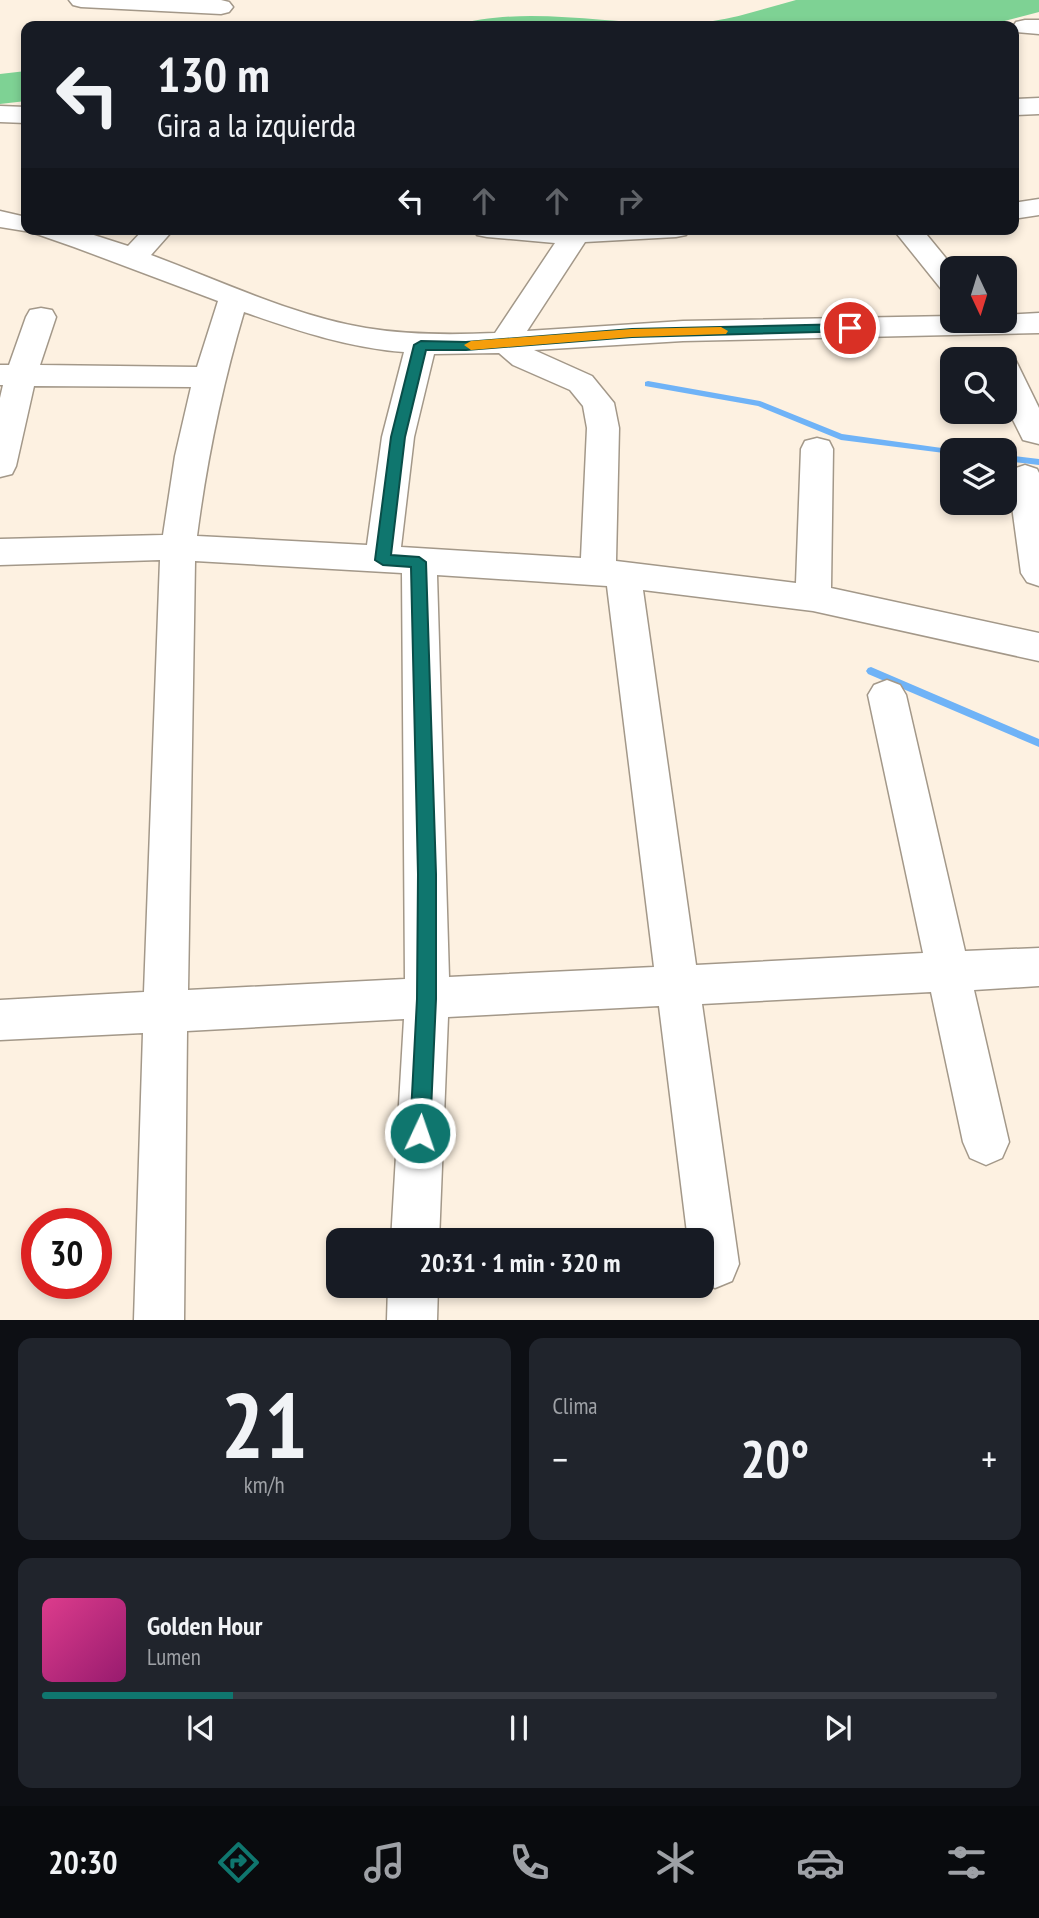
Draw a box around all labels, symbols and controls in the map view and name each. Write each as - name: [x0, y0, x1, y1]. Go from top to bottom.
- text: 130 m: [157, 42, 270, 106]
- icon: left: [42, 49, 133, 140]
- text: Gira a la izquierda: [157, 104, 356, 146]
- icon: left: [392, 182, 430, 220]
- icon: ahead: [465, 182, 503, 220]
- icon: ahead: [538, 182, 576, 220]
- icon: right: [611, 182, 649, 220]
- north arrow: [940, 256, 1017, 332]
- map controls: [940, 256, 1017, 515]
- pin: [820, 298, 880, 358]
- icon: arrive: [831, 309, 869, 347]
- button: search: [940, 347, 1017, 424]
- button: layers: [940, 438, 1017, 515]
- position arrow: [383, 1096, 457, 1170]
- speed limit sign: 30: [21, 1208, 112, 1299]
- text: 20:31 · 1 min · 320 m: [420, 1246, 620, 1279]
- text: 21: [221, 1365, 308, 1483]
- text: Clima: [553, 1391, 598, 1420]
- text: 20°: [740, 1425, 809, 1492]
- text: −: [553, 1434, 568, 1483]
- text: +: [981, 1434, 997, 1483]
- text: km/h: [244, 1470, 285, 1499]
- text: Golden Hour: [147, 1609, 262, 1642]
- text: Lumen: [147, 1642, 201, 1671]
- icon: previous: [182, 1709, 220, 1747]
- icon: pause: [500, 1709, 538, 1747]
- icon: next: [819, 1709, 857, 1747]
- icon: directions: [214, 1838, 263, 1887]
- icon: music: [360, 1838, 409, 1887]
- icon: phone: [505, 1838, 554, 1887]
- icon: climate: [651, 1838, 700, 1887]
- icon: car: [796, 1838, 845, 1887]
- icon: filters: [942, 1838, 991, 1887]
- text: 20:30: [48, 1841, 117, 1883]

